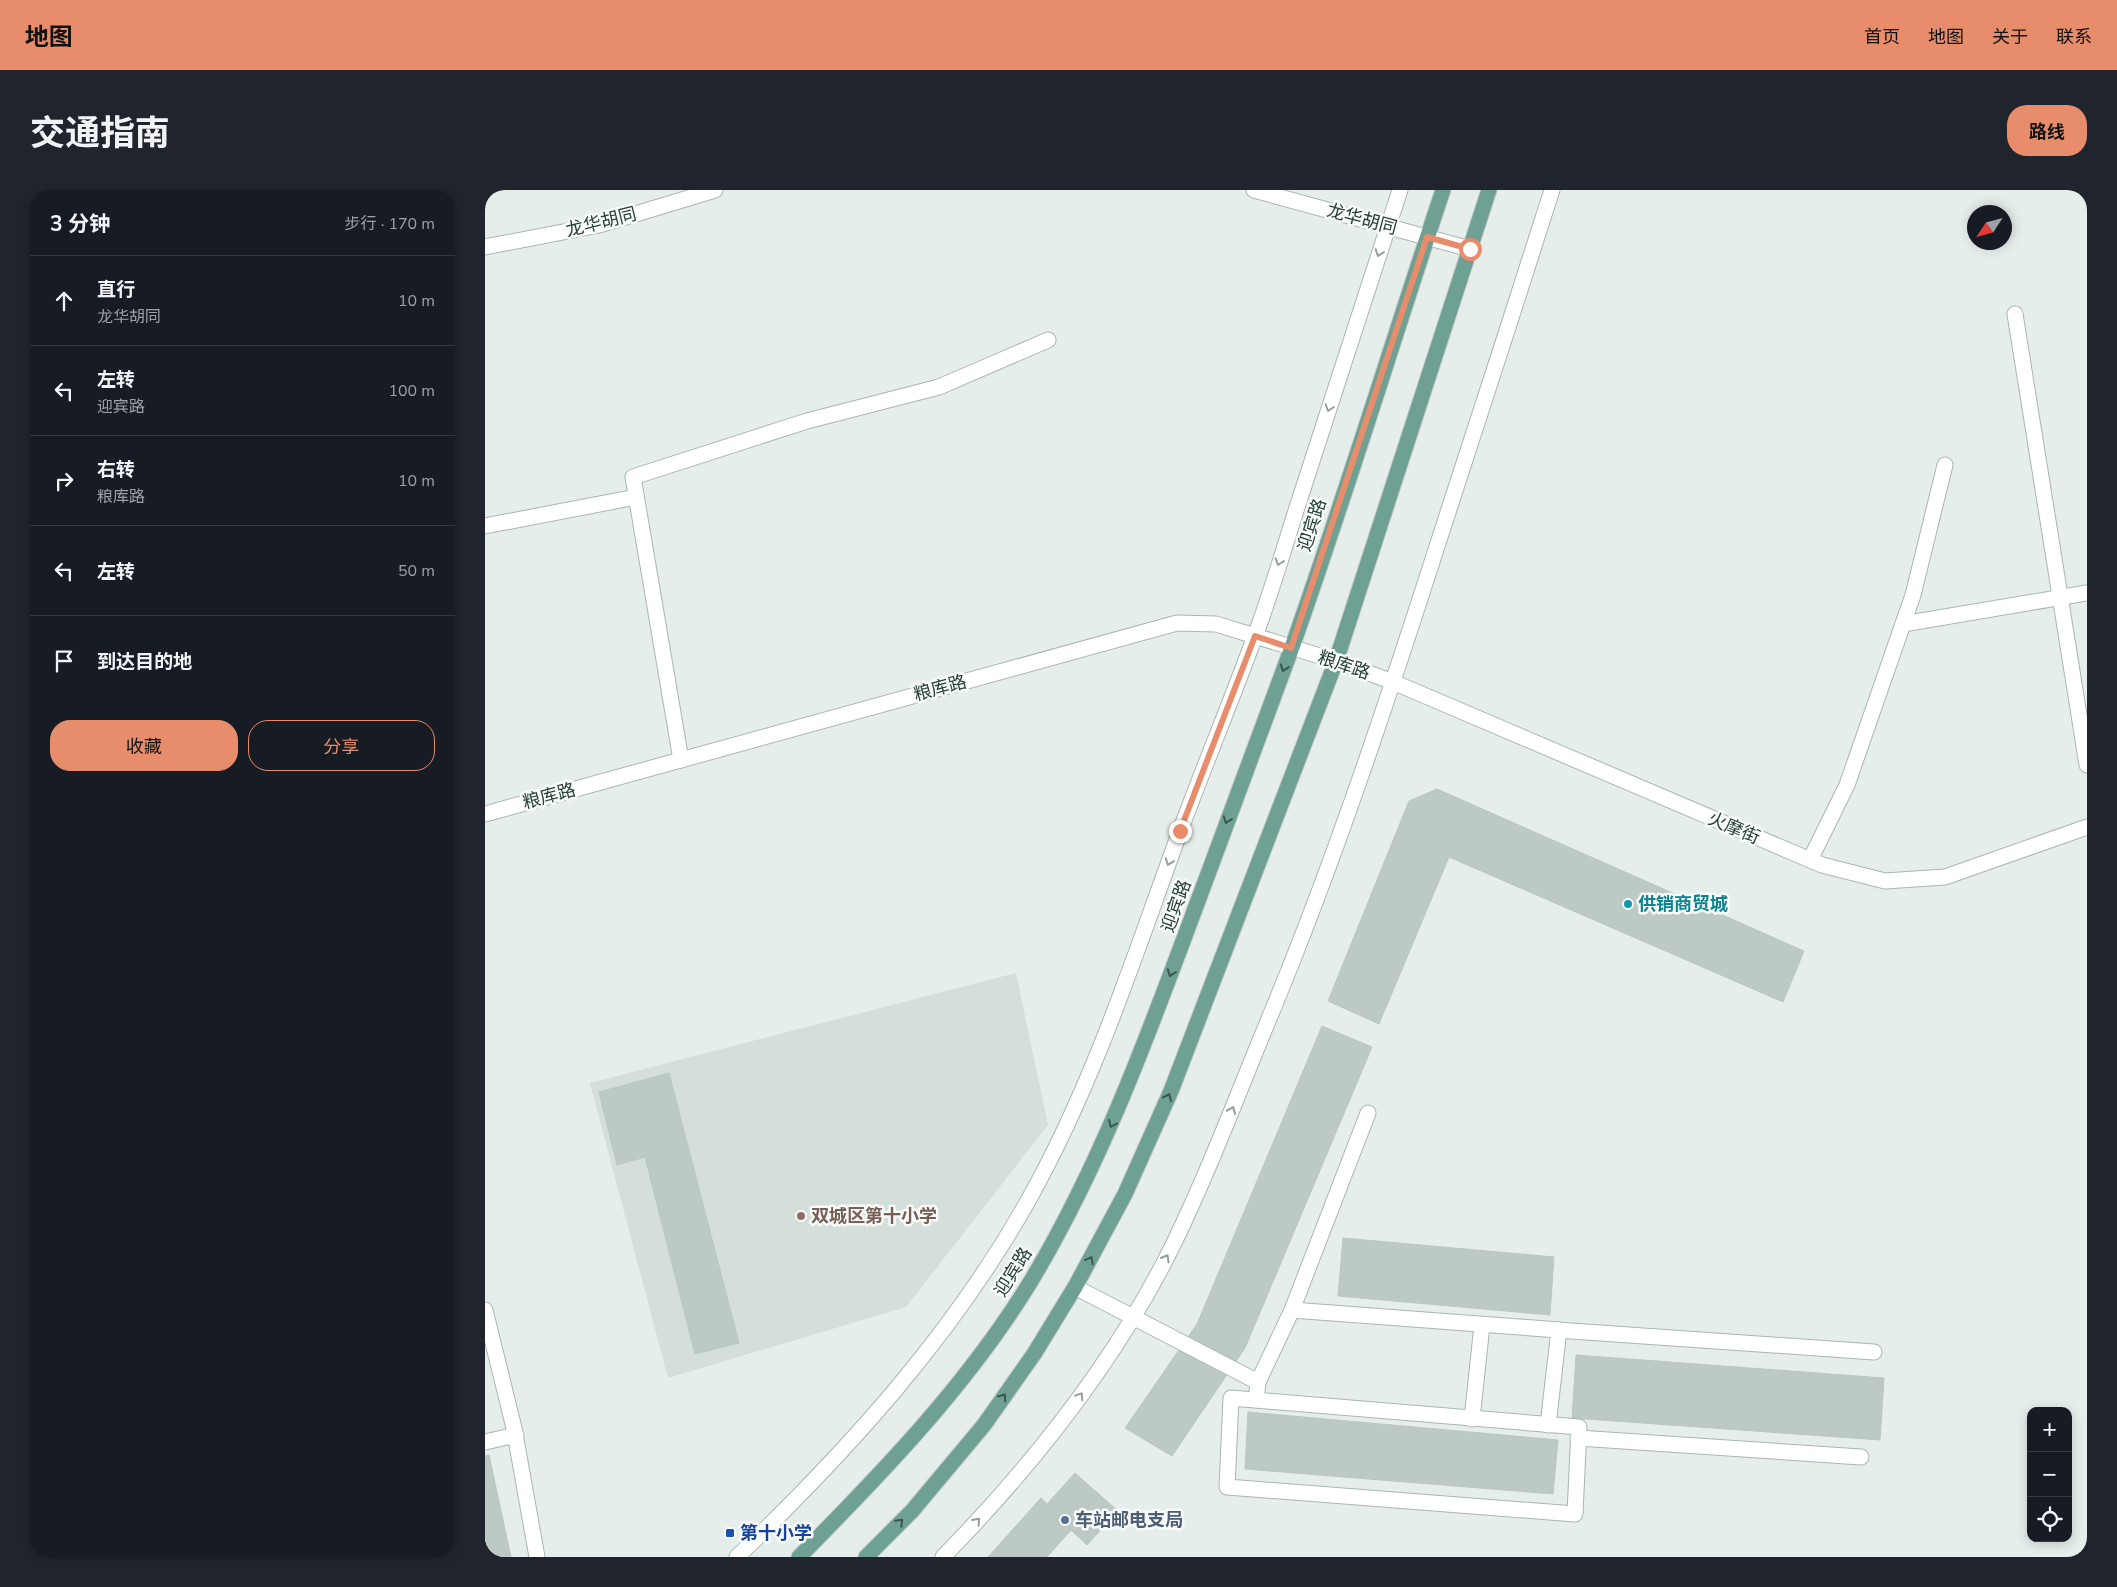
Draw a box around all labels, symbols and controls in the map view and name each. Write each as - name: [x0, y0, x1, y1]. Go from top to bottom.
- text: 地图: [25, 21, 73, 53]
- text: 首页: [1864, 25, 1900, 49]
- text: 地图: [1928, 25, 1964, 49]
- text: 关于: [1992, 25, 2028, 49]
- text: 联系: [2056, 25, 2092, 49]
- button: 路线: [2007, 105, 2087, 156]
- text: 交通指南: [30, 110, 170, 157]
- street label: 龙华胡同: [1324, 198, 1400, 240]
- street label: 龙华胡同: [563, 202, 639, 242]
- north arrow: [1967, 205, 2012, 250]
- text: 3 分钟: [50, 210, 110, 238]
- text: 步行 · 170 m: [345, 213, 435, 235]
- route start: [1459, 238, 1482, 261]
- one-way arrow: [1375, 248, 1385, 257]
- text: 直行: [97, 277, 135, 303]
- icon: ahead: [50, 287, 78, 315]
- text: 10 m: [398, 290, 435, 312]
- text: 龙华胡同: [97, 306, 161, 328]
- text: 左转: [97, 367, 135, 393]
- icon: left: [50, 377, 78, 405]
- text: 100 m: [388, 380, 435, 402]
- text: 迎宾路: [97, 396, 145, 418]
- one-way arrow: [1325, 403, 1335, 411]
- text: 右转: [97, 457, 135, 483]
- icon: right: [50, 467, 78, 495]
- text: 10 m: [398, 470, 435, 492]
- text: 粮库路: [97, 486, 145, 508]
- street label: 迎宾路: [1292, 496, 1332, 554]
- icon: left: [50, 557, 78, 585]
- one-way arrow: [1275, 557, 1285, 566]
- text: 左转: [97, 559, 135, 585]
- text: 50 m: [398, 560, 435, 582]
- street label: 粮库路: [1315, 645, 1373, 685]
- icon: arrive: [50, 647, 78, 675]
- text: 到达目的地: [97, 649, 192, 675]
- one-way arrow: [1280, 663, 1290, 672]
- street label: 粮库路: [911, 669, 969, 707]
- button: 收藏: [50, 720, 238, 771]
- button: 分享: [248, 720, 435, 771]
- street label: 粮库路: [520, 777, 578, 815]
- street label: 火摩街: [1704, 806, 1764, 850]
- one-way arrow: [1223, 816, 1233, 824]
- route end: [1169, 820, 1192, 843]
- one-way arrow: [1165, 858, 1175, 866]
- street label: 迎宾路: [1155, 877, 1197, 935]
- place label: 供销商贸城: [1638, 892, 1728, 916]
- marker: 供销商贸城: [1622, 898, 1634, 910]
- one-way arrow: [1167, 968, 1177, 977]
- one-way arrow: [1161, 1093, 1172, 1102]
- one-way arrow: [1226, 1106, 1236, 1115]
- one-way arrow: [1108, 1119, 1118, 1128]
- place label: 双城区第十小学: [811, 1204, 937, 1228]
- marker: 双城区第十小学: [795, 1210, 807, 1222]
- street label: 迎宾路: [989, 1243, 1037, 1301]
- one-way arrow: [1159, 1255, 1169, 1264]
- one-way arrow: [1084, 1256, 1094, 1265]
- one-way arrow: [997, 1393, 1006, 1403]
- one-way arrow: [1074, 1393, 1083, 1402]
- map controls: [2027, 1407, 2072, 1542]
- button: +: [2027, 1407, 2072, 1452]
- button: −: [2027, 1452, 2072, 1497]
- button: locate: [2027, 1497, 2072, 1542]
- place label: 车站邮电支局: [1075, 1508, 1183, 1532]
- marker: 车站邮电支局: [1059, 1514, 1071, 1526]
- one-way arrow: [971, 1518, 980, 1527]
- one-way arrow: [894, 1519, 903, 1528]
- place label: 第十小学: [740, 1521, 812, 1545]
- marker: 第十小学: [724, 1527, 736, 1539]

